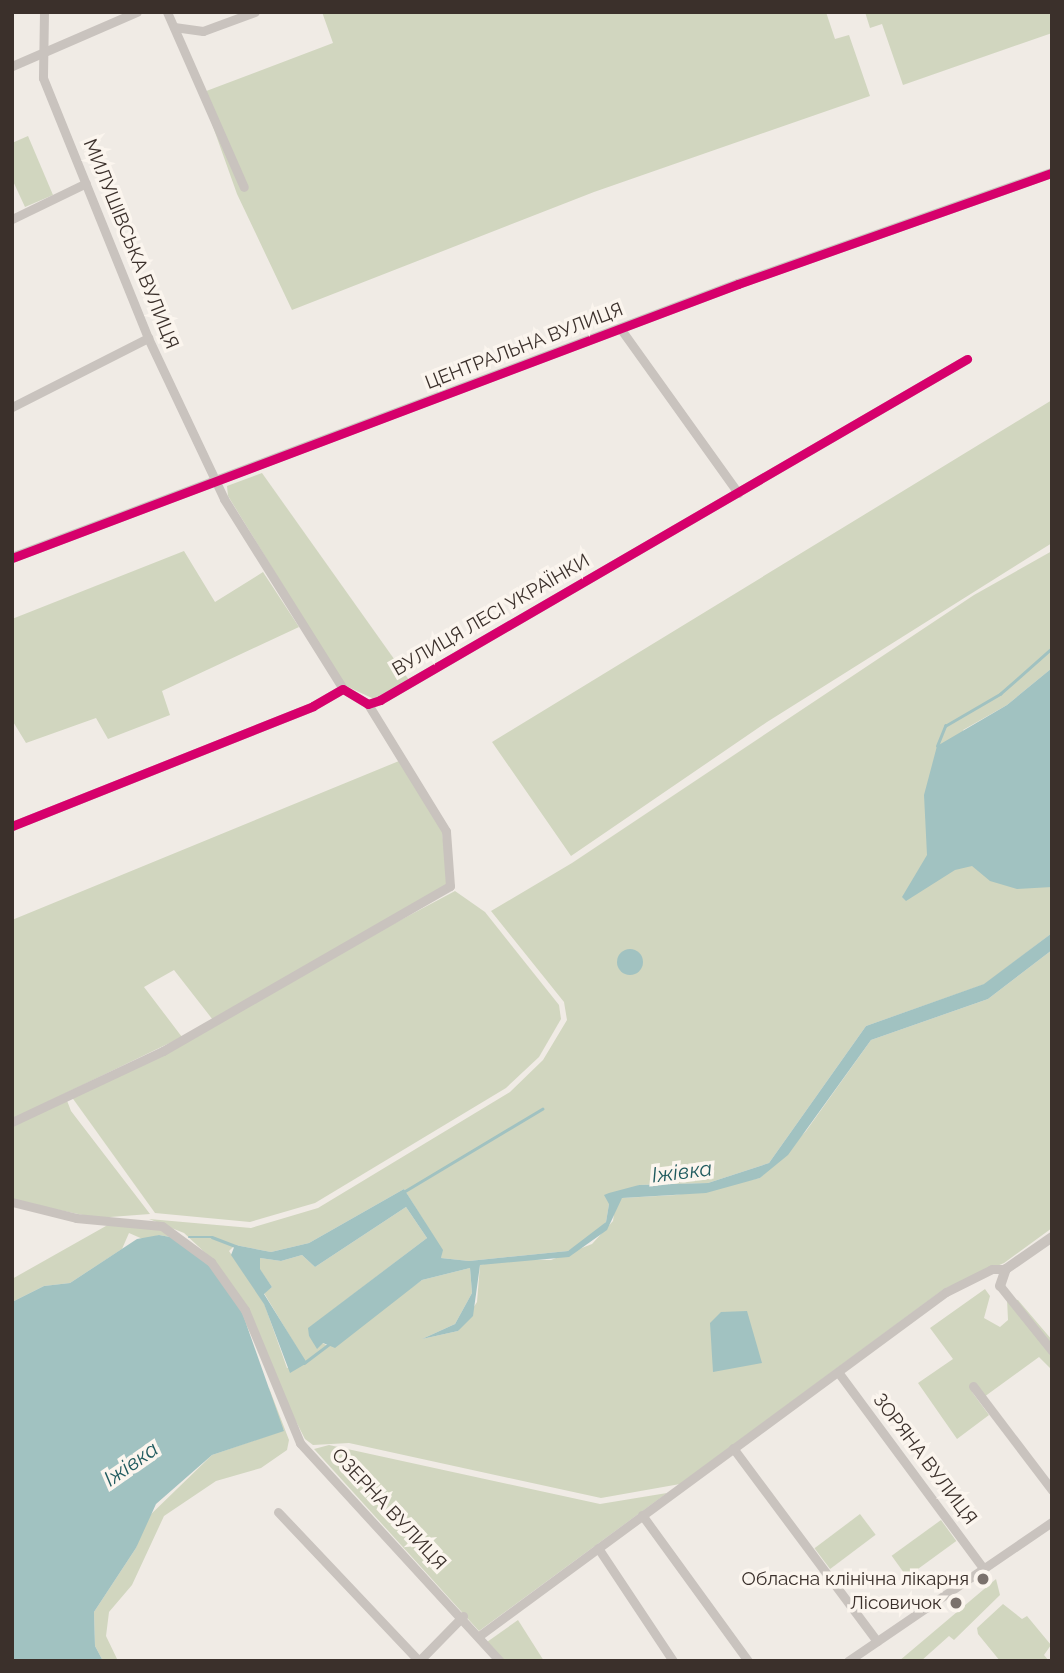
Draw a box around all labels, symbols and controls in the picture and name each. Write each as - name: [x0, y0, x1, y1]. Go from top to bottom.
- street label: МИЛУШІВСЬКА ВУЛИЦЯ: [78, 135, 184, 353]
- street label: ЦЕНТРАЛЬНА ВУЛИЦЯ: [422, 298, 626, 394]
- street label: ВУЛИЦЯ ЛЕСІ УКРАЇНКИ: [388, 549, 594, 681]
- water label: Іжівка: [650, 1156, 714, 1188]
- street label: ЗОРЯНА ВУЛИЦЯ: [868, 1389, 982, 1529]
- water label: Іжівка: [99, 1436, 163, 1492]
- street label: ОЗЕРНА ВУЛИЦЯ: [327, 1443, 451, 1575]
- place label: Обласна клінічна лікарня: [741, 1568, 969, 1590]
- marker: Обласна клінічна лікарня: [975, 1571, 991, 1587]
- place label: Лісовичок: [850, 1592, 942, 1614]
- marker: Лісовичок: [948, 1595, 964, 1611]

